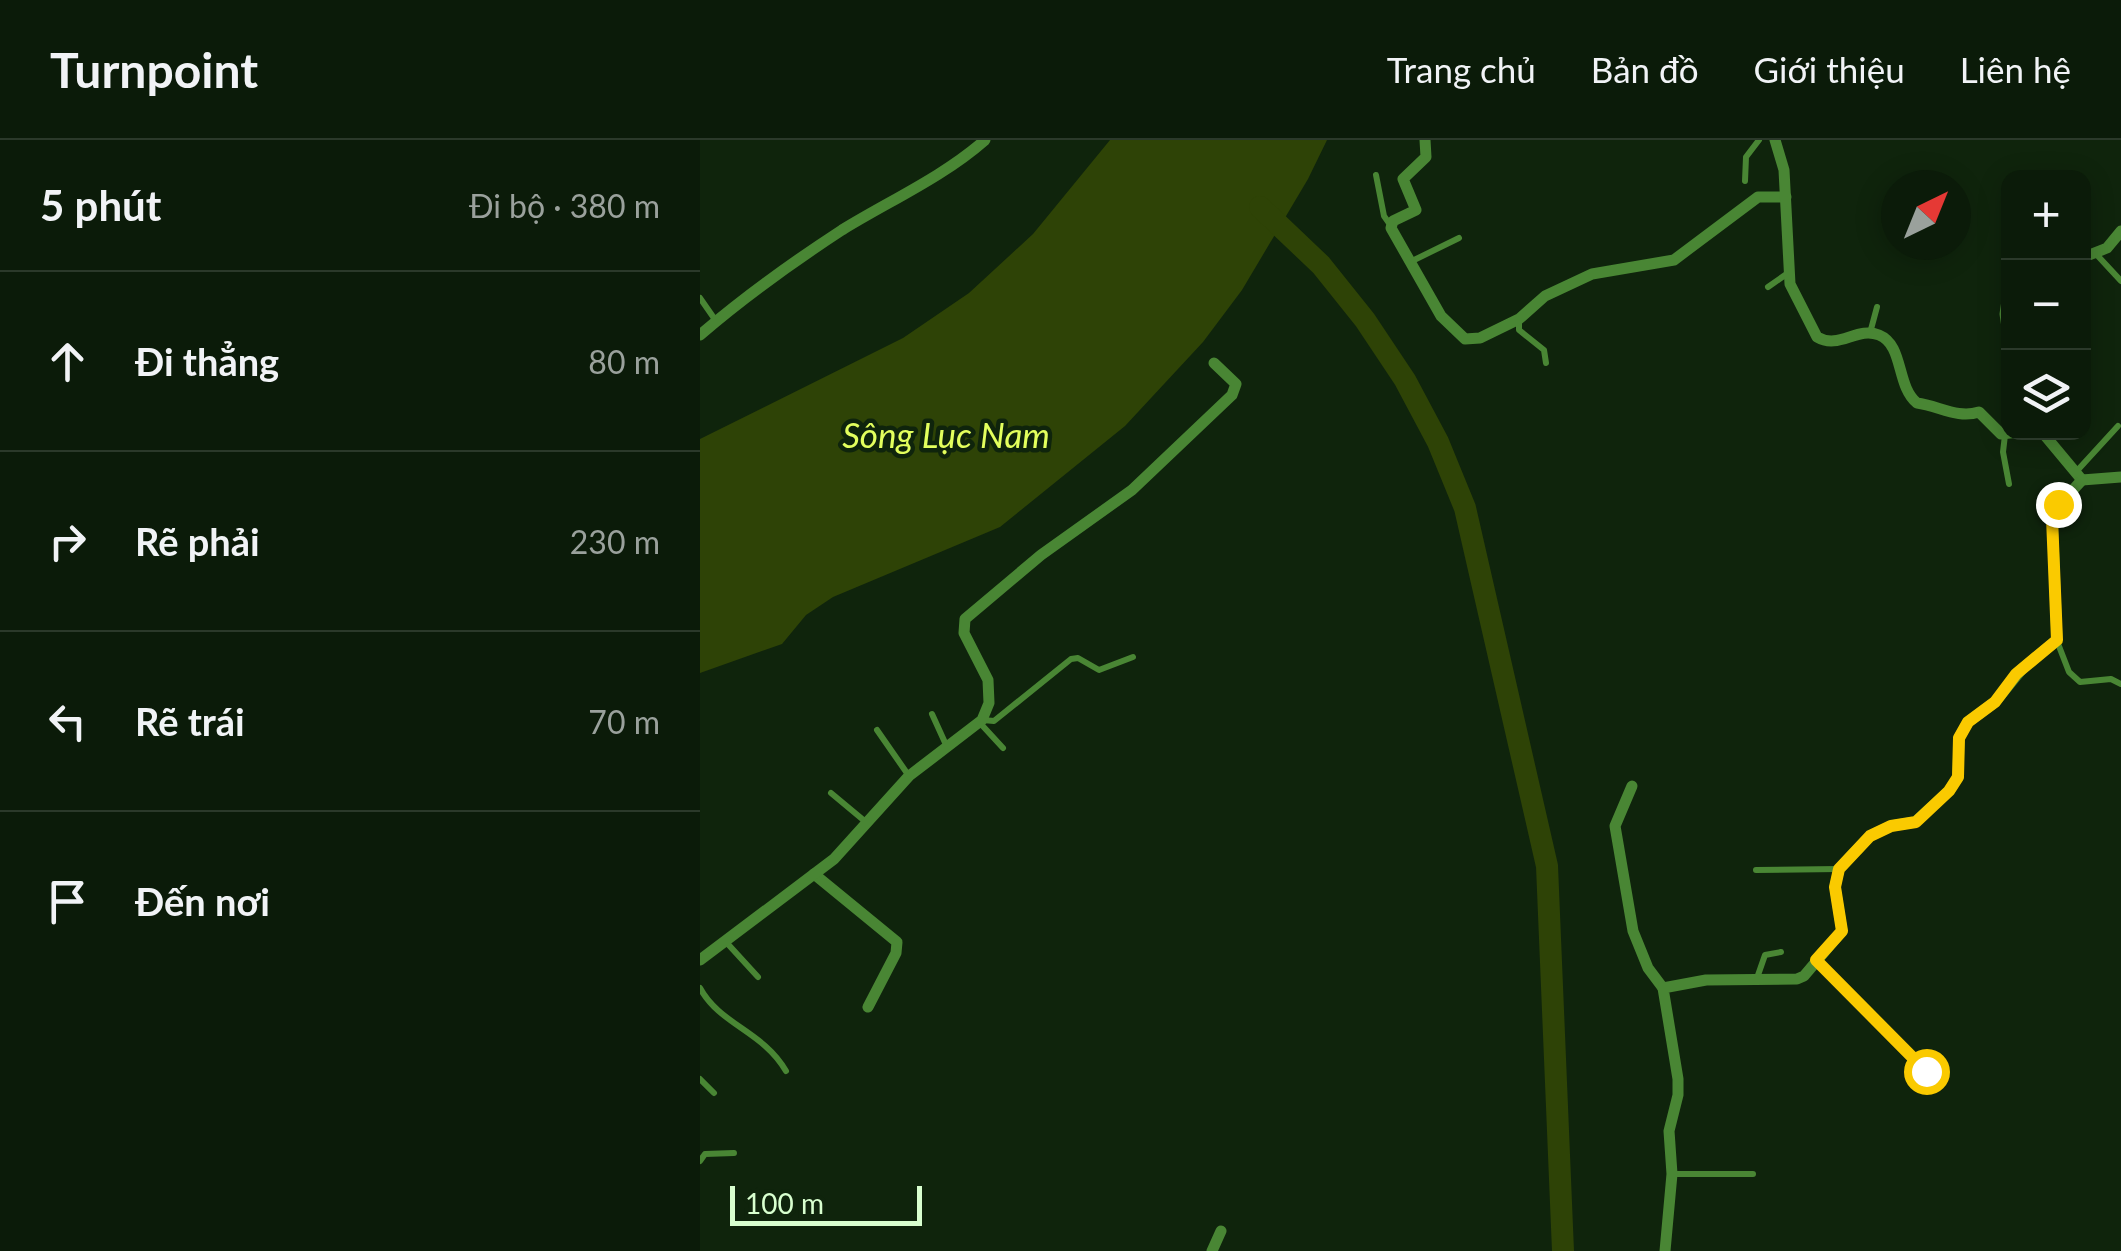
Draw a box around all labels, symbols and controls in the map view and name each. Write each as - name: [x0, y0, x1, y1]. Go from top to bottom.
- text: Turnpoint: [50, 41, 258, 98]
- text: Trang chủ: [1387, 48, 1536, 90]
- text: Bản đồ: [1591, 48, 1699, 90]
- text: Giới thiệu: [1754, 48, 1905, 90]
- text: Liên hệ: [1960, 48, 2071, 90]
- north arrow: [1881, 170, 1971, 260]
- map controls: [2001, 170, 2091, 440]
- button: +: [2001, 170, 2091, 260]
- text: 5 phút: [40, 180, 161, 230]
- text: Đi bộ · 380 m: [469, 186, 660, 225]
- button: −: [2001, 260, 2091, 350]
- icon: ahead: [40, 334, 95, 389]
- text: Đi thẳng: [135, 338, 279, 384]
- text: 80 m: [588, 342, 660, 381]
- button: layers: [2001, 350, 2091, 440]
- water label: Sông Lục Nam: [842, 413, 1050, 455]
- route end: [2036, 482, 2082, 528]
- icon: right: [40, 514, 95, 569]
- text: Rẽ phải: [135, 518, 260, 564]
- text: 230 m: [570, 522, 660, 561]
- icon: left: [40, 694, 95, 749]
- text: Rẽ trái: [135, 698, 245, 744]
- text: 70 m: [588, 702, 660, 741]
- icon: arrive: [40, 874, 95, 929]
- text: Đến nơi: [135, 878, 270, 924]
- route start: [1904, 1049, 1950, 1095]
- scale bar: [730, 1181, 922, 1226]
- text: 100 m: [745, 1186, 824, 1220]

